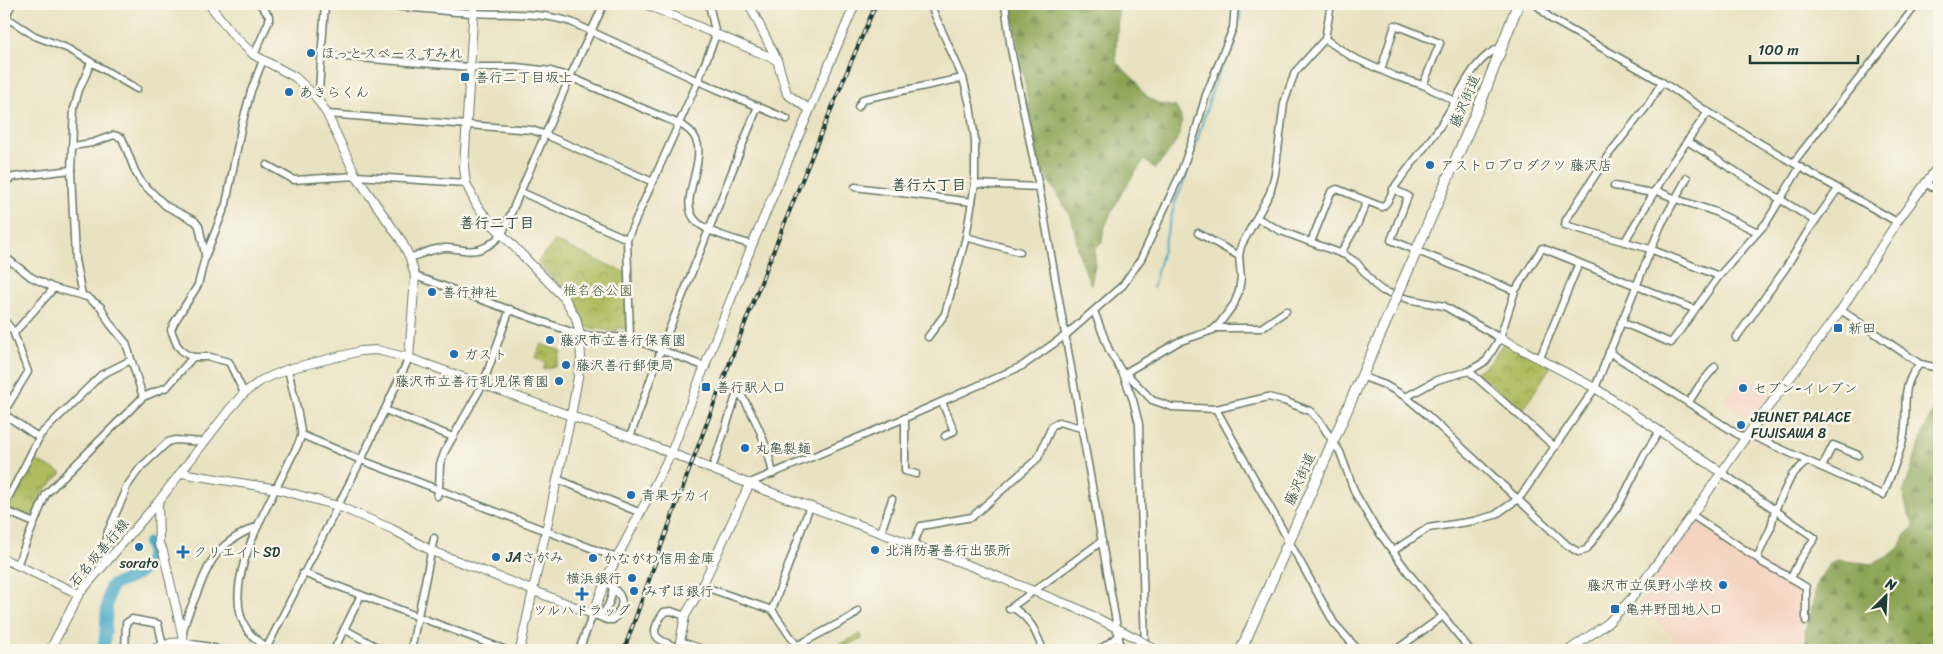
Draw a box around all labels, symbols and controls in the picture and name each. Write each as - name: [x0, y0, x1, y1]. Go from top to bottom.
- scale bar: [1750, 32, 1858, 64]
- text: 100 m: [1758, 37, 1799, 63]
- place label: ほっとスペース すみれ: [321, 41, 463, 66]
- marker: ほっとスペース すみれ: [305, 47, 317, 59]
- place label: 善行二丁目坂上: [475, 65, 573, 90]
- street label: 藤沢街道: [1443, 70, 1487, 132]
- marker: 善行二丁目坂上: [459, 71, 471, 83]
- place label: あきらくん: [299, 80, 369, 105]
- marker: あきらくん: [283, 86, 295, 98]
- place label: アストロプロダクツ 藤沢店: [1440, 153, 1612, 178]
- marker: アストロプロダクツ 藤沢店: [1424, 159, 1436, 171]
- district label: 善行六丁目: [891, 172, 967, 198]
- district label: 善行二丁目: [459, 210, 535, 236]
- park label: 椎名谷公園: [563, 278, 633, 303]
- place label: 善行神社: [442, 280, 498, 305]
- marker: 善行神社: [426, 286, 438, 298]
- place label: 新田: [1848, 316, 1876, 341]
- marker: 新田: [1832, 322, 1844, 334]
- place label: 藤沢市立善行保育園: [560, 328, 686, 353]
- marker: 藤沢市立善行保育園: [544, 334, 556, 346]
- place label: ガスト: [464, 342, 507, 367]
- marker: ガスト: [448, 348, 460, 360]
- place label: 藤沢善行郵便局: [576, 353, 674, 378]
- marker: 藤沢善行郵便局: [560, 359, 572, 371]
- place label: 藤沢市立善行乳児保育園: [395, 369, 549, 394]
- marker: 藤沢市立善行乳児保育園: [553, 375, 565, 387]
- place label: 善行駅入口: [716, 375, 786, 400]
- place label: セブン-イレブン: [1753, 376, 1858, 401]
- marker: 善行駅入口: [700, 381, 712, 393]
- marker: セブン-イレブン: [1737, 382, 1749, 394]
- place label: JEUNET PALACE FUJISAWA 8: [1750, 405, 1852, 446]
- marker: JEUNET PALACE FUJISAWA 8: [1735, 419, 1747, 431]
- place label: 丸亀製麺: [755, 436, 811, 461]
- marker: 丸亀製麺: [739, 442, 751, 454]
- street label: 藤沢街道: [1277, 448, 1323, 510]
- place label: 青果ナカイ: [641, 483, 711, 508]
- marker: 青果ナカイ: [625, 489, 637, 501]
- street label: 石名坂善行線: [62, 513, 136, 593]
- place label: 北消防署善行出張所: [885, 538, 1011, 563]
- place label: クリエイトSD: [193, 540, 281, 565]
- marker: sorato: [133, 541, 145, 553]
- marker: 北消防署善行出張所: [869, 544, 881, 556]
- place label: JAさがみ: [505, 545, 564, 570]
- marker: クリエイトSD: [177, 546, 189, 558]
- place label: かながわ信用金庫: [603, 546, 715, 571]
- place label: sorato: [119, 551, 159, 576]
- marker: JAさがみ: [490, 551, 502, 563]
- marker: かながわ信用金庫: [587, 552, 599, 564]
- place label: 横浜銀行: [566, 566, 622, 591]
- text: N: [1881, 571, 1901, 598]
- marker: 横浜銀行: [626, 572, 638, 584]
- north arrow: [1860, 572, 1910, 622]
- place label: 藤沢市立俣野小学校: [1587, 573, 1713, 598]
- place label: みずほ銀行: [644, 579, 713, 604]
- marker: 藤沢市立俣野小学校: [1717, 579, 1729, 591]
- marker: みずほ銀行: [628, 585, 640, 597]
- marker: ツルハドラッグ: [576, 588, 588, 600]
- place label: 亀井野団地入口: [1625, 597, 1723, 622]
- place label: ツルハドラッグ: [533, 598, 631, 623]
- marker: 亀井野団地入口: [1609, 603, 1621, 615]

